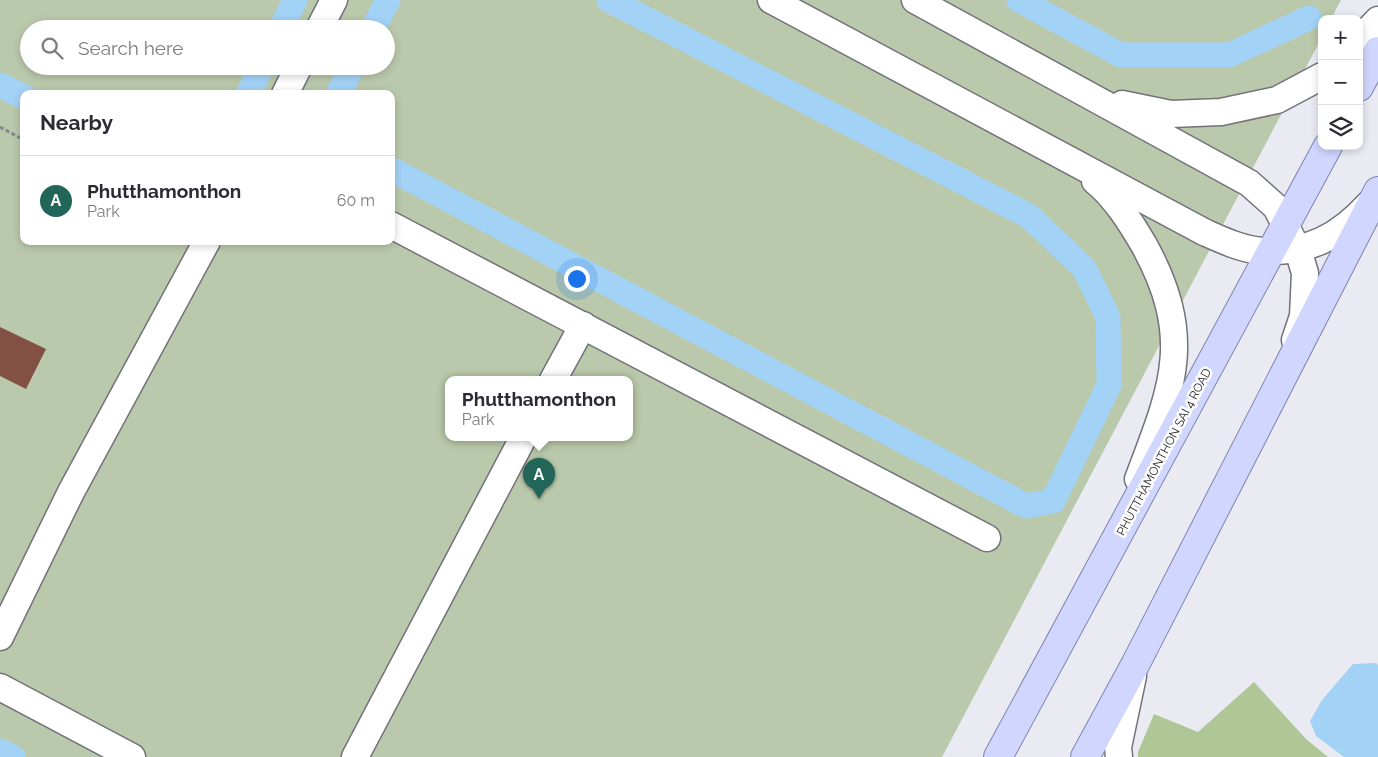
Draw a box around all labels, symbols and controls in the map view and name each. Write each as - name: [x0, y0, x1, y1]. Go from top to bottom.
- map controls: [1318, 15, 1363, 150]
- button: +: [1318, 15, 1363, 60]
- search box: [20, 20, 395, 75]
- icon: search: [38, 34, 66, 62]
- text: Search here: [78, 37, 184, 59]
- button: −: [1318, 60, 1363, 105]
- button: layers: [1318, 105, 1363, 150]
- text: Nearby: [40, 110, 113, 135]
- text: Phutthamonthon: [87, 180, 241, 202]
- text: A: [51, 191, 61, 210]
- text: 60 m: [337, 191, 375, 210]
- text: Park: [87, 202, 120, 221]
- your location: [564, 266, 590, 292]
- street label: PHUTTHAMONTHON SAI 4 ROAD: [1114, 366, 1214, 538]
- popup: [445, 376, 633, 441]
- text: Phutthamonthon: [462, 388, 616, 410]
- text: Park: [462, 410, 495, 429]
- pin: A: [523, 458, 555, 499]

